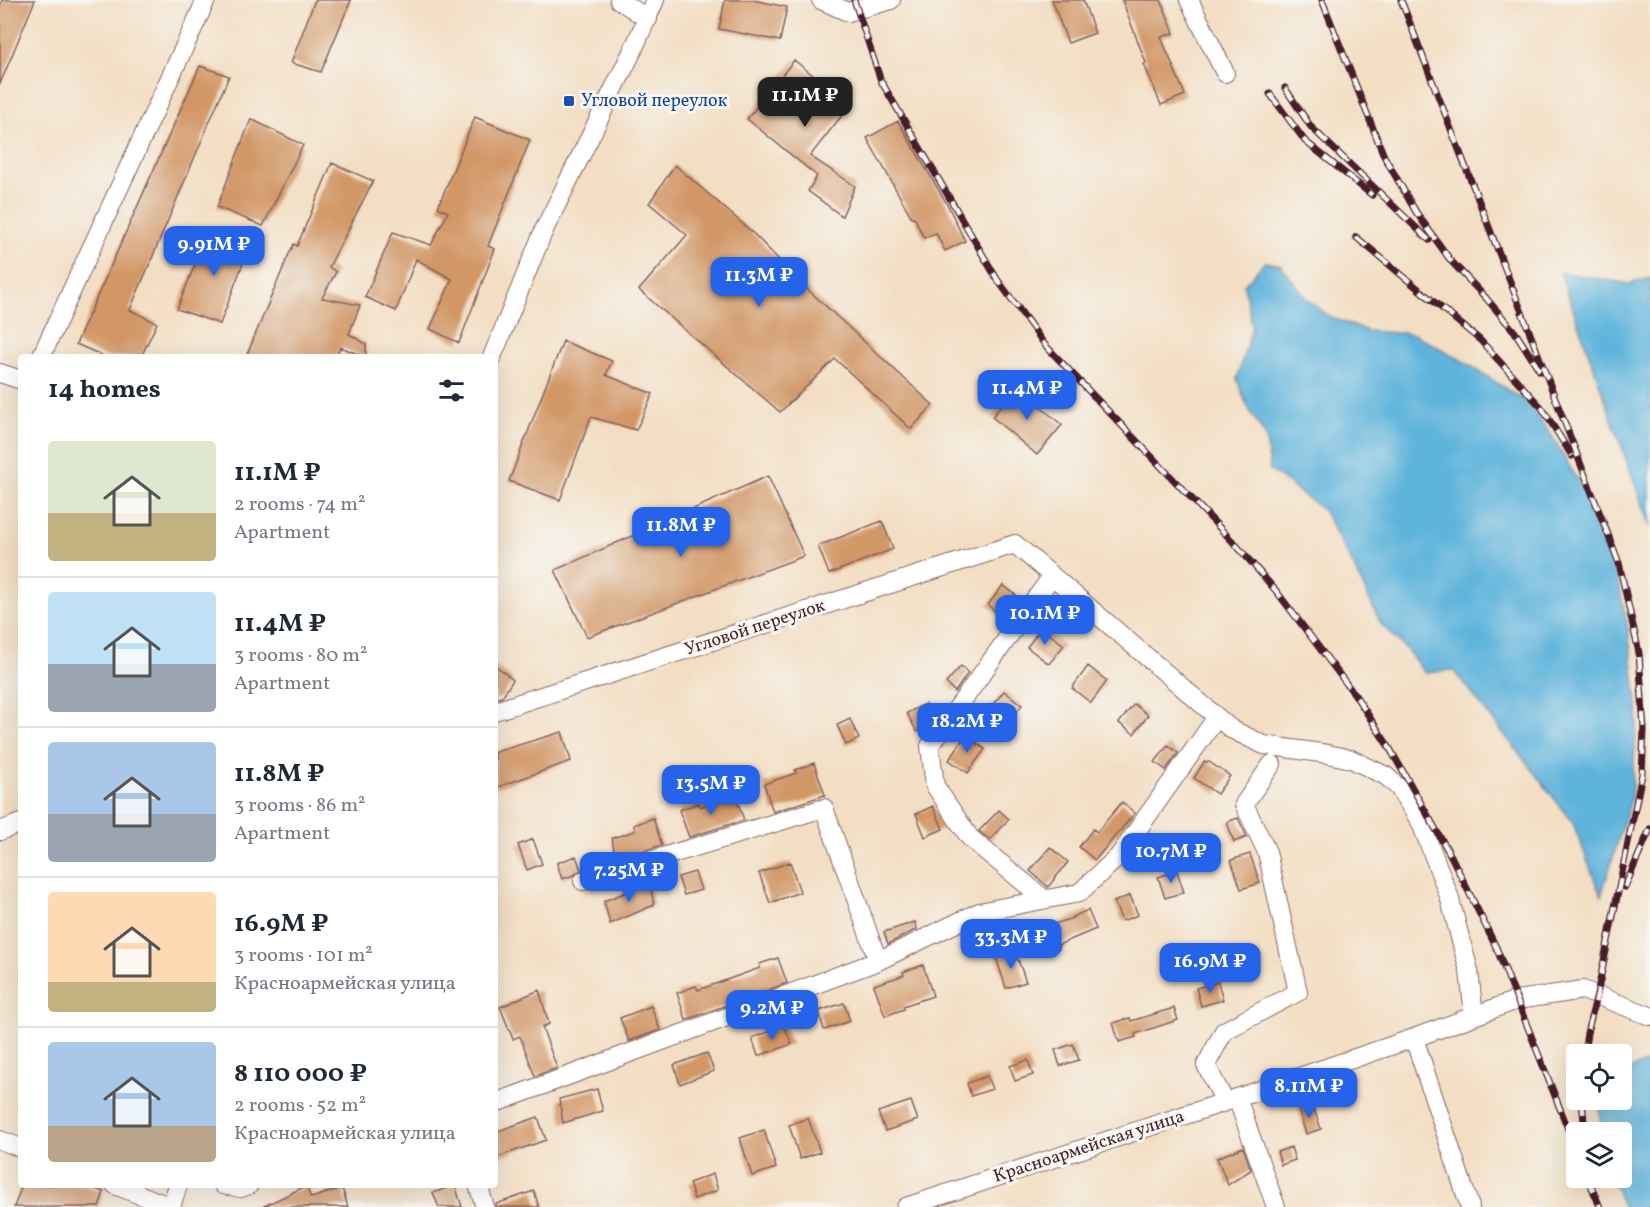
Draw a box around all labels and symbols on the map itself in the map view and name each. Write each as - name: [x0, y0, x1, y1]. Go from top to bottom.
- pin: 11.1M ₽: [750, 77, 860, 128]
- place label: Угловой переулок: [581, 89, 728, 114]
- marker: Угловой переулок: [562, 94, 576, 108]
- pin: 9.91M ₽: [159, 226, 269, 277]
- pin: 11.3M ₽: [704, 257, 814, 308]
- pin: 11.4M ₽: [972, 370, 1082, 421]
- pin: 11.8M ₽: [626, 507, 736, 558]
- street label: Угловой переулок: [682, 593, 829, 662]
- pin: 10.1M ₽: [990, 595, 1100, 646]
- pin: 18.2M ₽: [912, 703, 1022, 754]
- pin: 13.5M ₽: [656, 765, 766, 816]
- pin: 10.7M ₽: [1116, 833, 1226, 884]
- pin: 7.25M ₽: [574, 852, 684, 903]
- pin: 33.3M ₽: [956, 919, 1066, 970]
- pin: 16.9M ₽: [1155, 943, 1265, 994]
- pin: 9.2M ₽: [723, 990, 821, 1041]
- pin: 8.11M ₽: [1254, 1068, 1364, 1119]
- street label: Красноармейская улица: [990, 1104, 1188, 1190]

